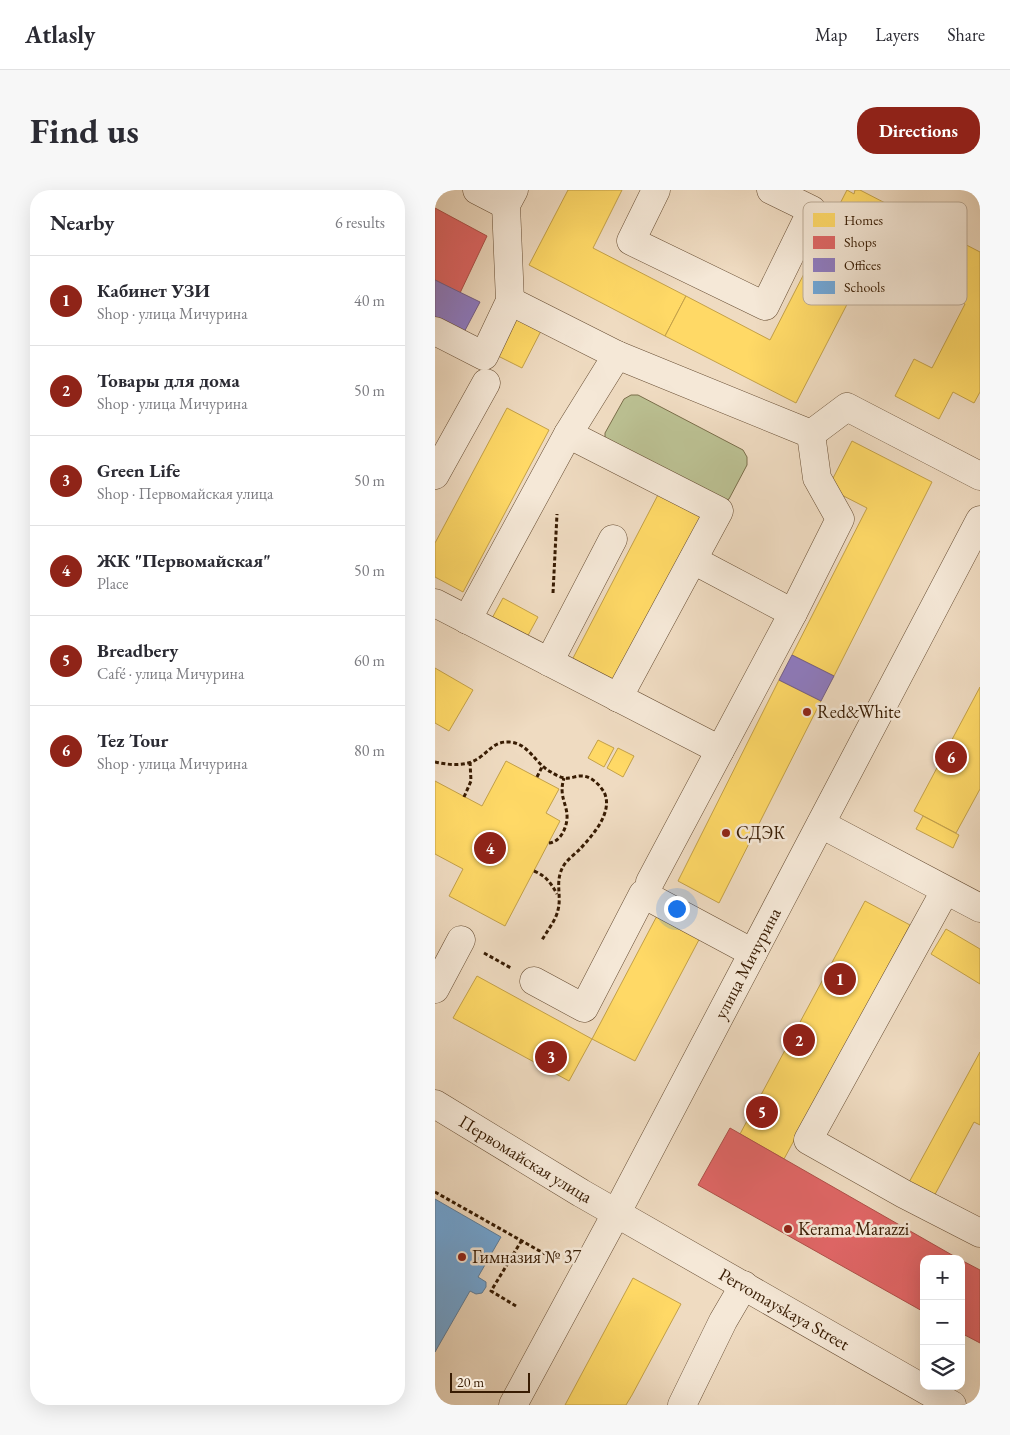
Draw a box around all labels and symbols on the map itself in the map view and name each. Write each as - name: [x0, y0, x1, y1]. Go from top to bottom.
- legend: [803, 202, 967, 305]
- text: Homes: [844, 211, 884, 229]
- text: Shops: [844, 233, 877, 251]
- text: Offices: [844, 256, 881, 274]
- text: Schools: [844, 278, 885, 296]
- place label: Red&White: [817, 700, 901, 723]
- marker: Red&White: [801, 706, 813, 718]
- pin: 6: [935, 738, 967, 776]
- place label: СДЭК: [736, 821, 785, 844]
- marker: СДЭК: [720, 827, 732, 839]
- pin: 4: [474, 829, 506, 867]
- your location: [664, 896, 690, 922]
- street label: улица Мичурина: [708, 903, 786, 1023]
- pin: 1: [824, 960, 856, 998]
- pin: 2: [783, 1021, 815, 1059]
- pin: 3: [535, 1038, 567, 1076]
- pin: 5: [746, 1093, 778, 1131]
- street label: Первомайская улица: [455, 1109, 597, 1208]
- place label: Kerama Marazzi: [798, 1217, 910, 1240]
- marker: Kerama Marazzi: [782, 1223, 794, 1235]
- place label: Гимназия № 37: [472, 1245, 582, 1268]
- marker: Гимназия № 37: [456, 1251, 468, 1263]
- street label: Pervomayskaya Street: [715, 1262, 854, 1355]
- scale bar: [450, 1370, 530, 1393]

